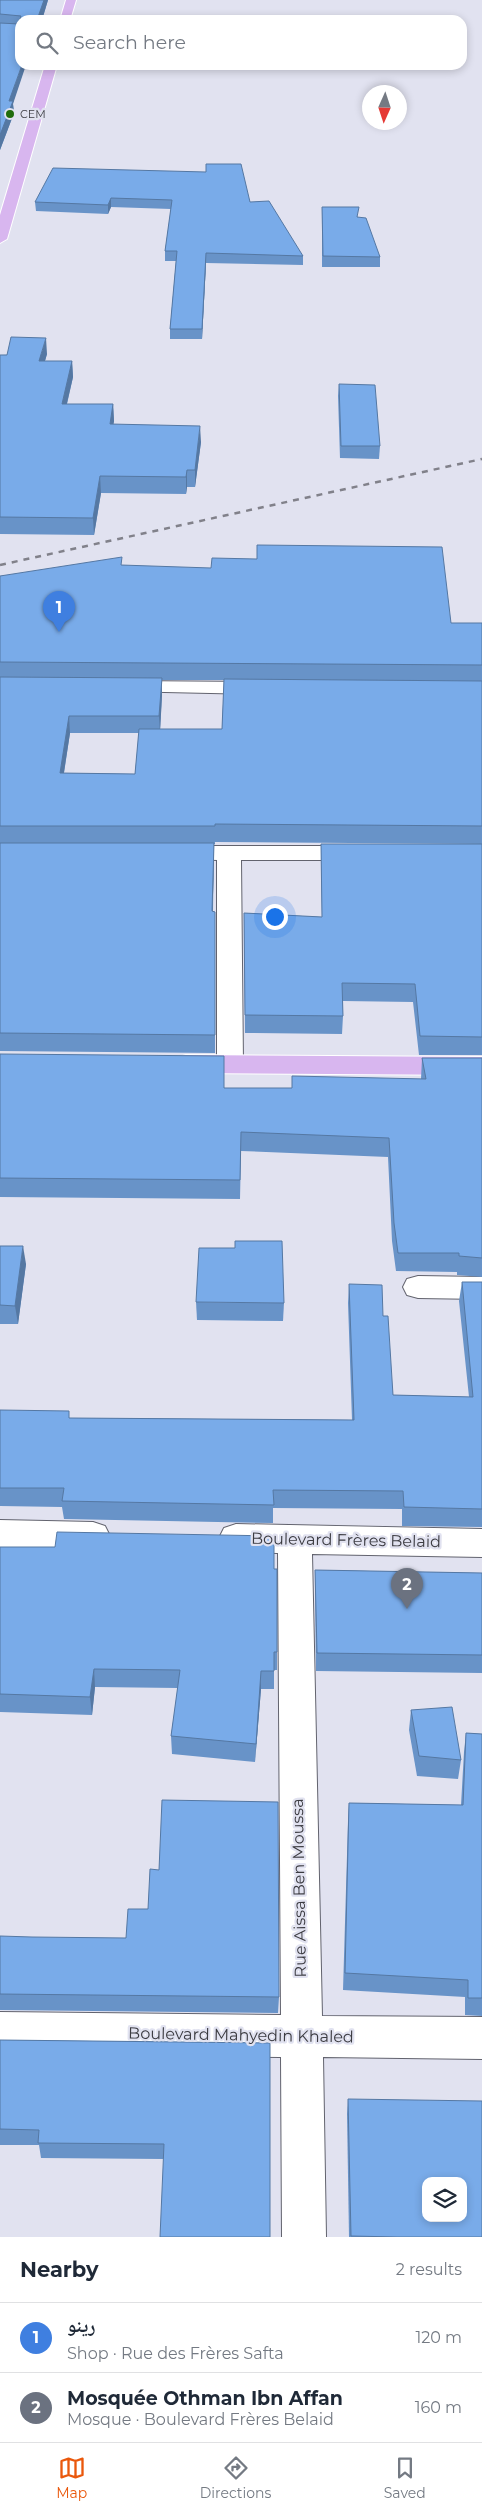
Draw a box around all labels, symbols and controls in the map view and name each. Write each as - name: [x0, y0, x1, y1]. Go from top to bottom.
- search box: [15, 15, 467, 70]
- icon: search: [33, 29, 61, 57]
- text: Search here: [73, 31, 186, 54]
- north arrow: [362, 85, 407, 130]
- place label: CEM: [20, 107, 46, 121]
- marker: CEM: [4, 108, 16, 120]
- pin: 1: [43, 591, 75, 632]
- your location: [262, 904, 288, 930]
- street label: Boulevard Frères Belaid: [251, 1529, 441, 1551]
- pin: 2: [391, 1568, 423, 1609]
- street label: Rue Aissa Ben Moussa: [288, 1798, 310, 1978]
- street label: Boulevard Mahyedin Khaled: [128, 2024, 354, 2046]
- map controls: [422, 2177, 467, 2222]
- button: layers: [422, 2177, 467, 2222]
- text: Nearby: [20, 2257, 99, 2282]
- text: 2 results: [396, 2260, 462, 2279]
- text: رينو: [67, 2314, 96, 2337]
- text: 1: [33, 2328, 39, 2347]
- text: 120 m: [415, 2328, 462, 2347]
- text: Shop · Rue des Frères Safta: [67, 2344, 284, 2363]
- text: Mosquée Othman Ibn Affan: [67, 2387, 343, 2410]
- text: 2: [31, 2398, 41, 2417]
- text: 160 m: [415, 2398, 462, 2417]
- text: Mosque · Boulevard Frères Belaid: [67, 2410, 334, 2429]
- tab: Map: [56, 2454, 87, 2502]
- tab: Directions: [200, 2454, 271, 2502]
- tab: Saved: [384, 2454, 426, 2502]

